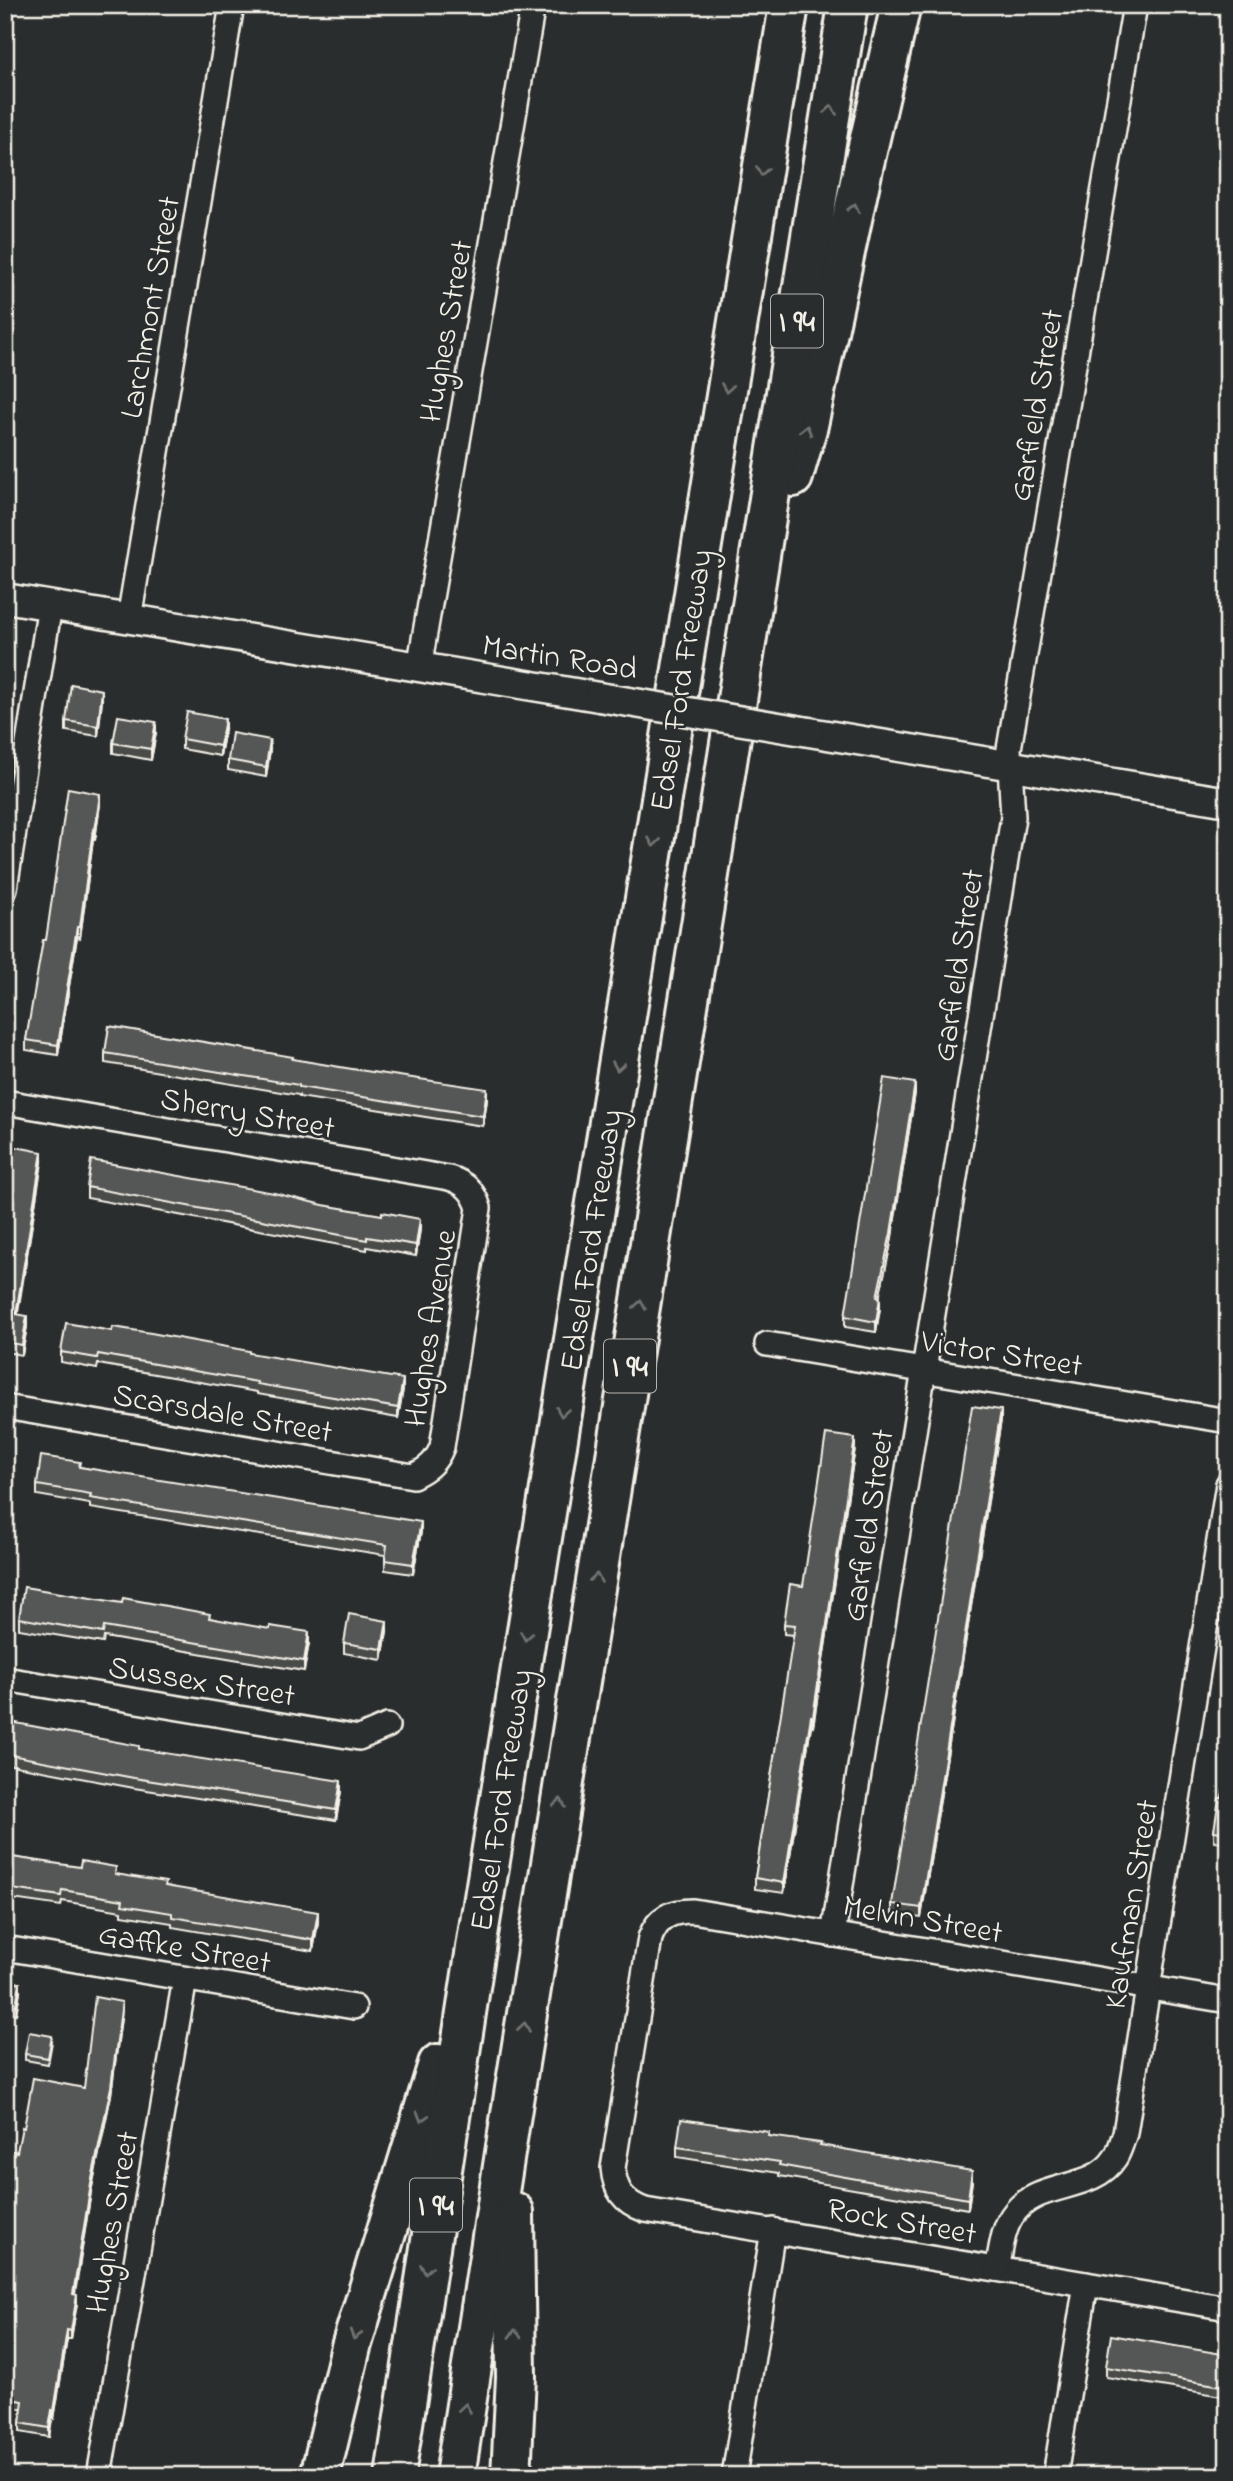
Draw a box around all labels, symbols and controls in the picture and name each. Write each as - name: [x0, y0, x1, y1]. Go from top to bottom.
- one-way arrow: [823, 104, 838, 116]
- one-way arrow: [755, 166, 770, 177]
- street label: Larchmont Street: [110, 192, 195, 423]
- one-way arrow: [846, 202, 861, 214]
- street label: Hughes Street: [409, 236, 488, 426]
- road number: I 94: [771, 294, 823, 348]
- street label: Garfield Street: [998, 306, 1078, 505]
- one-way arrow: [720, 382, 735, 394]
- one-way arrow: [798, 424, 812, 436]
- street label: Edsel Ford Freeway: [640, 546, 727, 815]
- street label: Martin Road: [478, 624, 640, 695]
- one-way arrow: [647, 836, 662, 848]
- street label: Garfield Street: [922, 866, 999, 1065]
- one-way arrow: [611, 1060, 626, 1072]
- street label: Sherry Street: [156, 1077, 339, 1154]
- street label: Edsel Ford Freeway: [550, 1106, 637, 1375]
- street label: Hughes Avenue: [394, 1226, 471, 1431]
- one-way arrow: [632, 1299, 647, 1311]
- street label: Victor Street: [917, 1319, 1086, 1391]
- road number: I 94: [604, 1340, 656, 1392]
- street label: Scarsdale Street: [109, 1373, 336, 1458]
- one-way arrow: [555, 1406, 570, 1418]
- street label: Garfield Street: [832, 1426, 909, 1625]
- one-way arrow: [588, 1572, 603, 1584]
- one-way arrow: [519, 1630, 534, 1642]
- street label: Sussex Street: [105, 1645, 299, 1721]
- street label: Edsel Ford Freeway: [460, 1666, 547, 1935]
- street label: Kaufman Street: [1094, 1796, 1173, 2013]
- one-way arrow: [552, 1797, 567, 1809]
- street label: Melvin Street: [839, 1884, 1006, 1959]
- street label: Gaffke Street: [95, 1912, 274, 1989]
- one-way arrow: [516, 2021, 531, 2033]
- one-way arrow: [416, 2111, 430, 2123]
- street label: Hughes Street: [75, 2127, 154, 2317]
- road number: I 94: [410, 2178, 462, 2232]
- street label: Rock Street: [823, 2187, 980, 2260]
- one-way arrow: [419, 2263, 434, 2275]
- one-way arrow: [349, 2328, 364, 2340]
- one-way arrow: [507, 2328, 523, 2339]
- one-way arrow: [457, 2402, 472, 2414]

